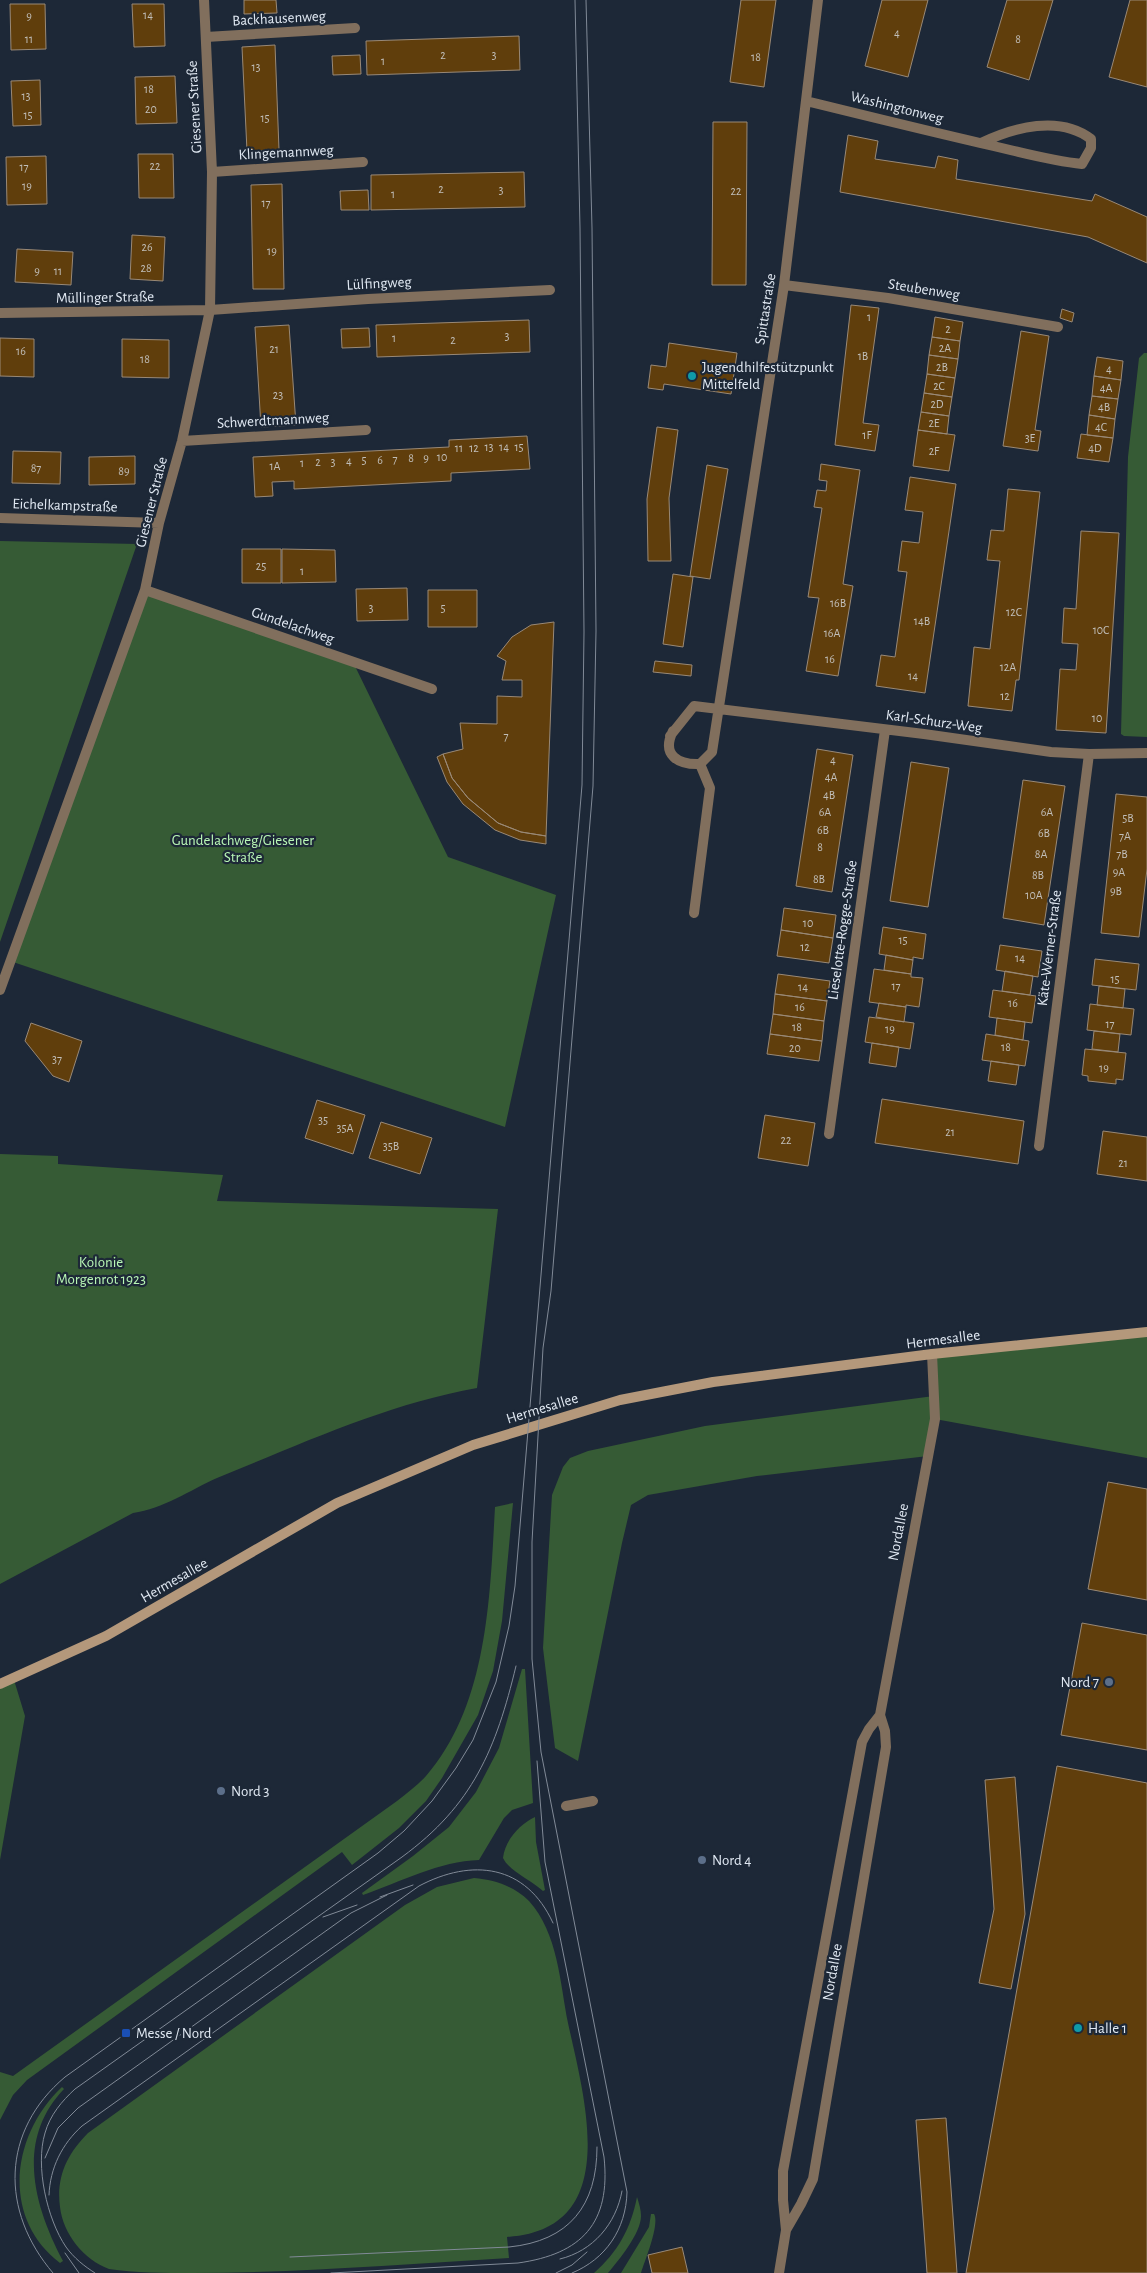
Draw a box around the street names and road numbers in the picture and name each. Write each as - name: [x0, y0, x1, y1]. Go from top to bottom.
- street label: Backhausenweg: [232, 9, 327, 28]
- street label: Giesener Straße: [185, 60, 204, 154]
- street label: Washingtonweg: [849, 89, 945, 126]
- street label: Klingemannweg: [238, 142, 335, 162]
- street label: Spittastraße: [752, 272, 779, 346]
- street label: Lülfingweg: [346, 274, 413, 293]
- street label: Steubenweg: [887, 276, 961, 303]
- street label: Müllinger Straße: [56, 289, 154, 306]
- street label: Schwerdtmannweg: [217, 410, 330, 431]
- street label: Giesener Straße: [133, 455, 170, 549]
- street label: Eichelkampstraße: [12, 496, 118, 515]
- street label: Gundelachweg: [249, 604, 337, 647]
- street label: Karl-Schurz-Weg: [885, 707, 984, 736]
- street label: Lieselotte-Rogge-Straße: [825, 859, 860, 1001]
- street label: Käte-Werner-Straße: [1035, 889, 1064, 1007]
- street label: Hermesallee: [905, 1328, 981, 1351]
- street label: Hermesallee: [504, 1390, 580, 1427]
- street label: Nordallee: [886, 1502, 911, 1562]
- street label: Hermesallee: [138, 1555, 210, 1606]
- street label: Nordallee: [820, 1942, 845, 2002]

